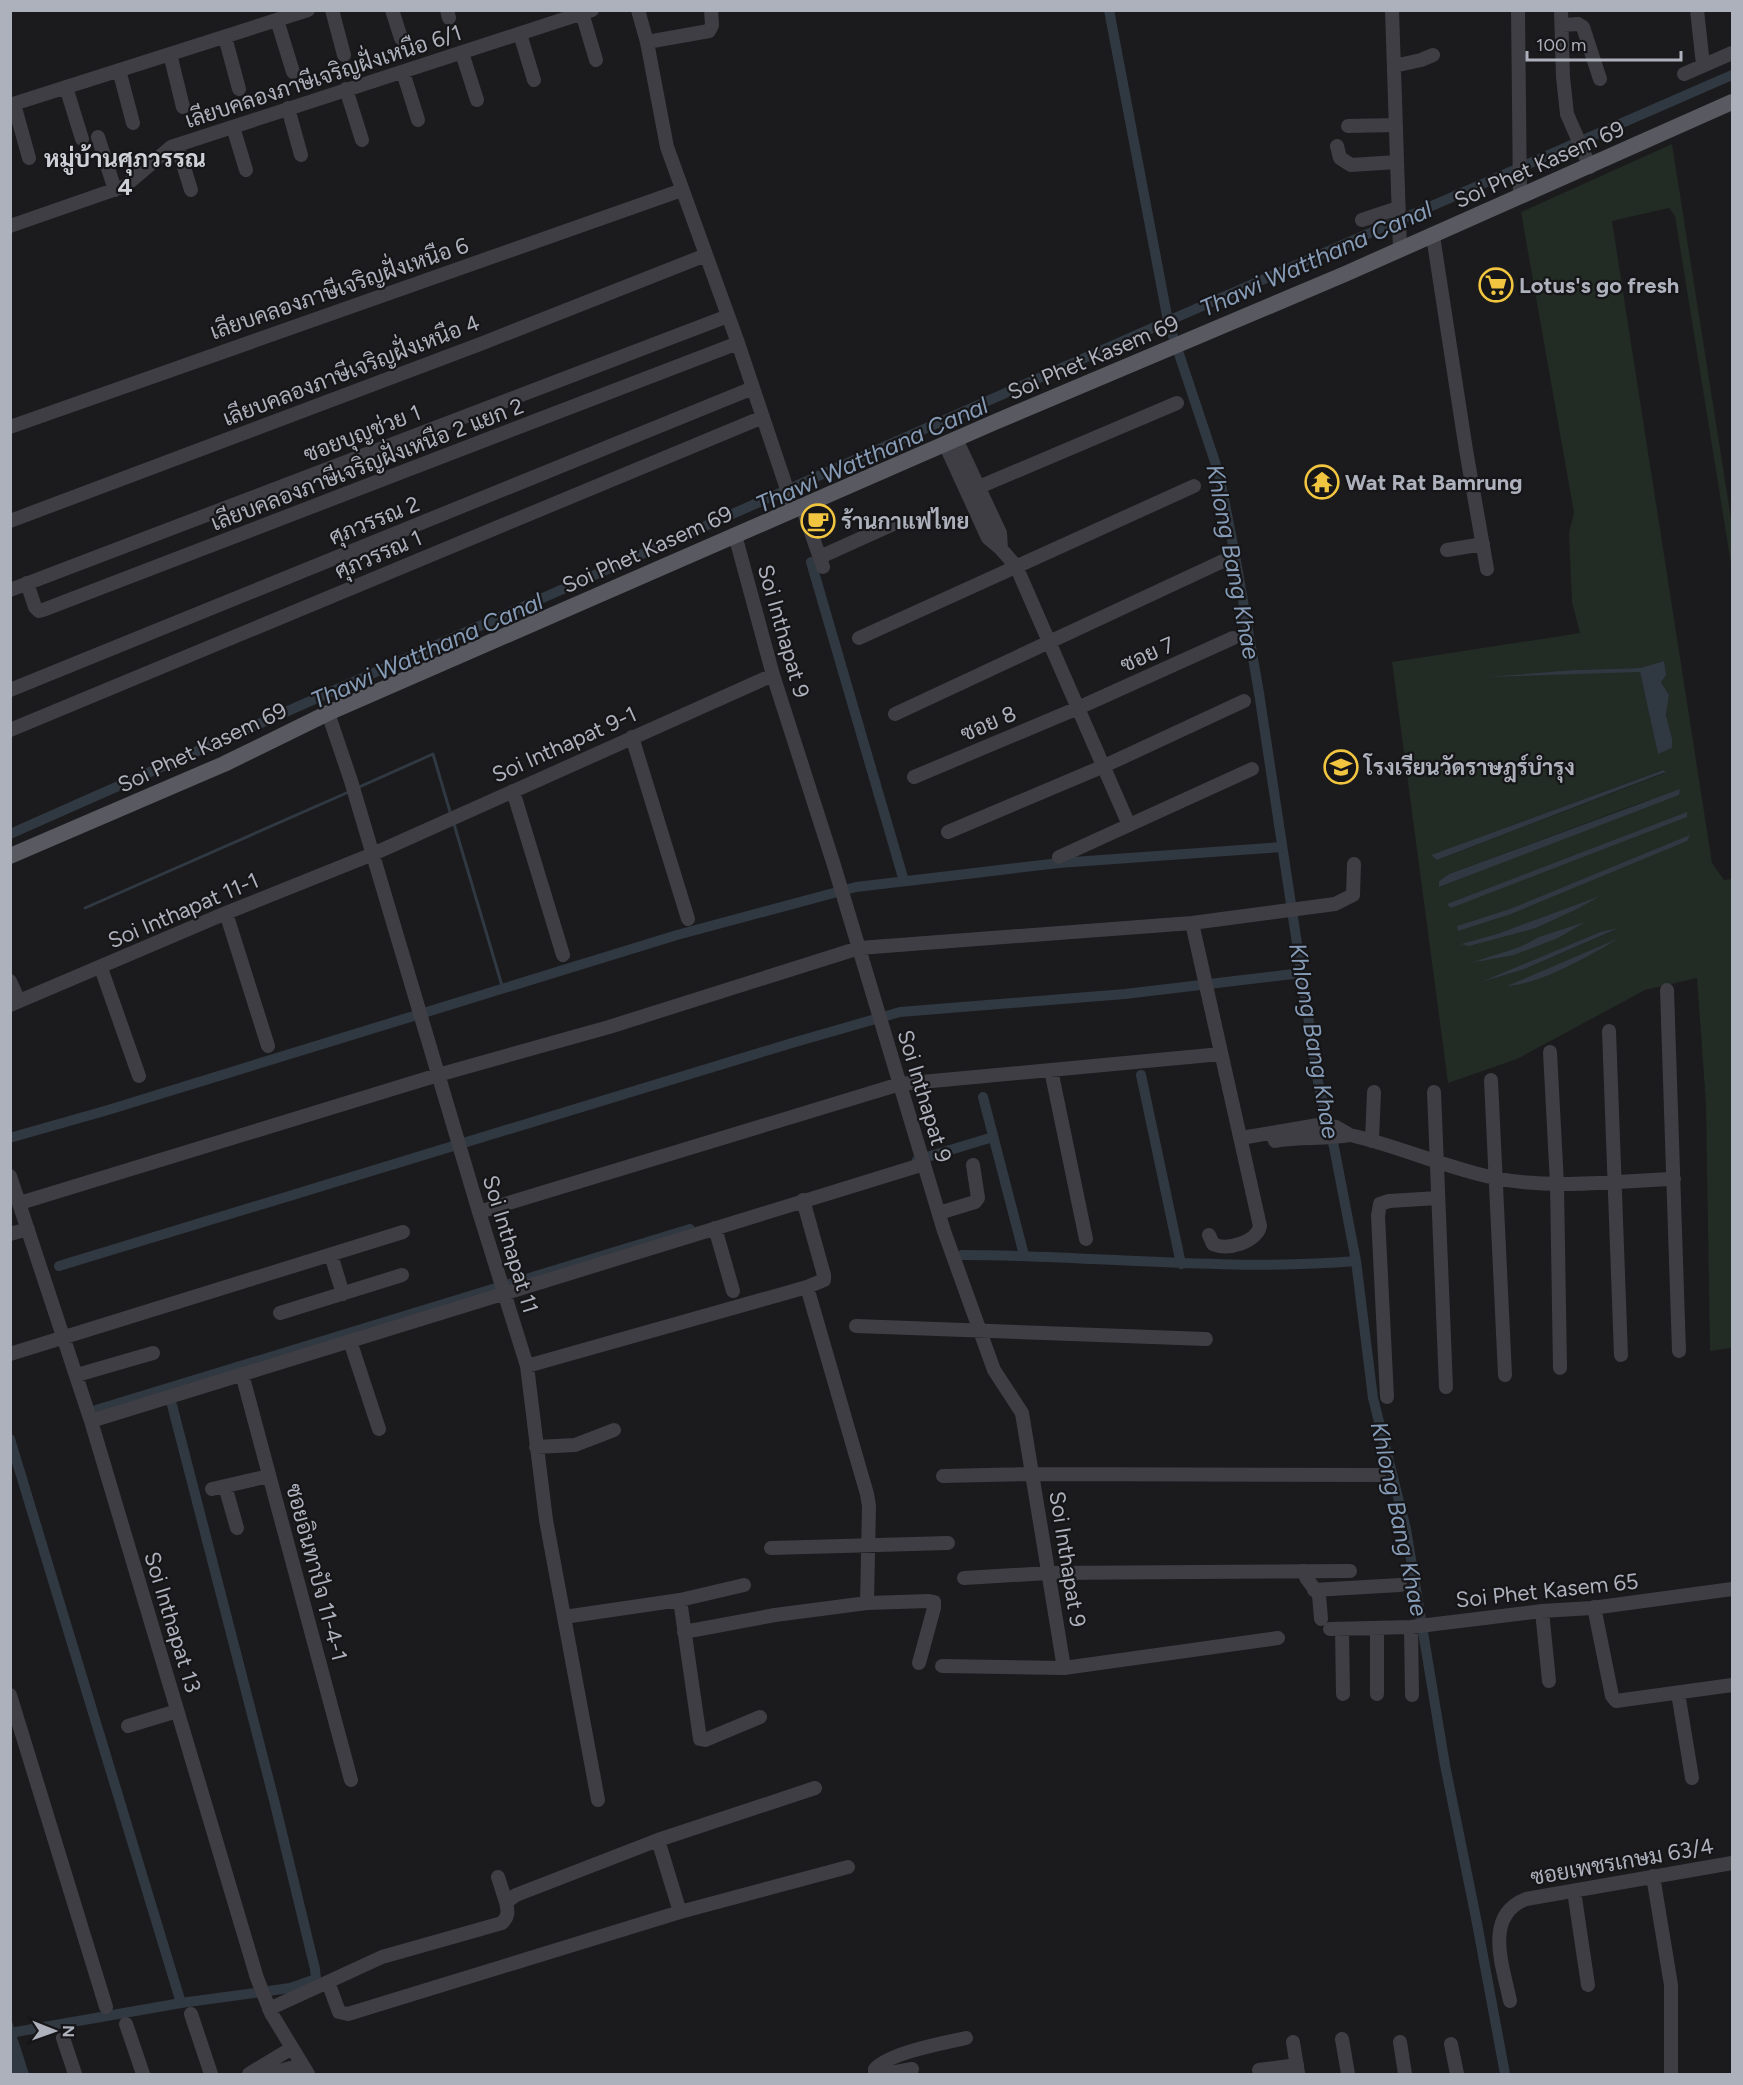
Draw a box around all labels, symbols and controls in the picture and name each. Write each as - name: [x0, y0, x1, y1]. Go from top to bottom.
- street label: เลียบคลองภาษีเจริญฝั่งเหนือ 6/1: [180, 14, 465, 134]
- scale bar: [1527, 24, 1682, 62]
- text: 100 m: [1536, 34, 1586, 56]
- street label: Soi Phet Kasem 69: [1450, 115, 1628, 214]
- district label: หมู่บ้านศุภวรรณ 4: [44, 143, 206, 201]
- water label: Thawi Watthana Canal: [1195, 194, 1437, 323]
- street label: เลียบคลองภาษีเจริญฝั่งเหนือ 6: [205, 226, 472, 345]
- supermarket icon: Lotus's go fresh: [1478, 267, 1514, 303]
- place label: Lotus's go fresh: [1519, 272, 1679, 299]
- street label: เลียบคลองภาษีเจริญฝั่งเหนือ 4: [217, 304, 483, 432]
- street label: Soi Phet Kasem 69: [1004, 309, 1183, 406]
- street label: เลียบคลองภาษีเจริญฝั่งเหนือ 2 แยก 2: [205, 387, 527, 537]
- water label: Thawi Watthana Canal: [751, 390, 993, 519]
- street label: ซอยบุญช่วย 1: [300, 399, 425, 470]
- water label: Khlong Bang Khae: [1200, 462, 1267, 662]
- temple icon: Wat Rat Bamrung: [1304, 464, 1340, 500]
- place label: Wat Rat Bamrung: [1345, 469, 1522, 496]
- street label: ศุภวรรณ 2: [325, 490, 424, 553]
- street label: Soi Phet Kasem 69: [558, 500, 736, 599]
- cafe icon: ร้านกาแฟไทย: [800, 503, 836, 539]
- place label: ร้านกาแฟไทย: [841, 507, 969, 535]
- street label: ศุภวรรณ 1: [330, 524, 427, 587]
- street label: Soi Inthapat 9: [752, 561, 815, 701]
- water label: Thawi Watthana Canal: [306, 586, 548, 715]
- street label: ซอย 7: [1116, 631, 1179, 678]
- street label: Soi Phet Kasem 69: [113, 696, 291, 798]
- street label: Soi Inthapat 9-1: [488, 700, 641, 788]
- street label: ซอย 8: [956, 700, 1020, 747]
- school or university icon: โรงเรียนวัดราษฎร์บำรุง: [1323, 749, 1359, 785]
- place label: โรงเรียนวัดราษฎร์บำรุง: [1362, 753, 1575, 783]
- street label: Soi Inthapat 11-1: [104, 867, 263, 954]
- water label: Khlong Bang Khae: [1283, 941, 1346, 1141]
- street label: Soi Inthapat 9: [892, 1027, 958, 1166]
- street label: Soi Inthapat 11: [477, 1172, 544, 1316]
- water label: Khlong Bang Khae: [1365, 1419, 1434, 1619]
- street label: ซอยอินทาปัจ 11-4-1: [280, 1481, 353, 1664]
- street label: Soi Inthapat 9: [1043, 1489, 1092, 1629]
- street label: Soi Inthapat 13: [138, 1548, 207, 1696]
- street label: Soi Phet Kasem 65: [1454, 1567, 1640, 1614]
- street label: ซอยเพชรเกษม 63/4: [1528, 1832, 1716, 1891]
- north arrow: [24, 2001, 84, 2061]
- text: N: [59, 2025, 78, 2038]

